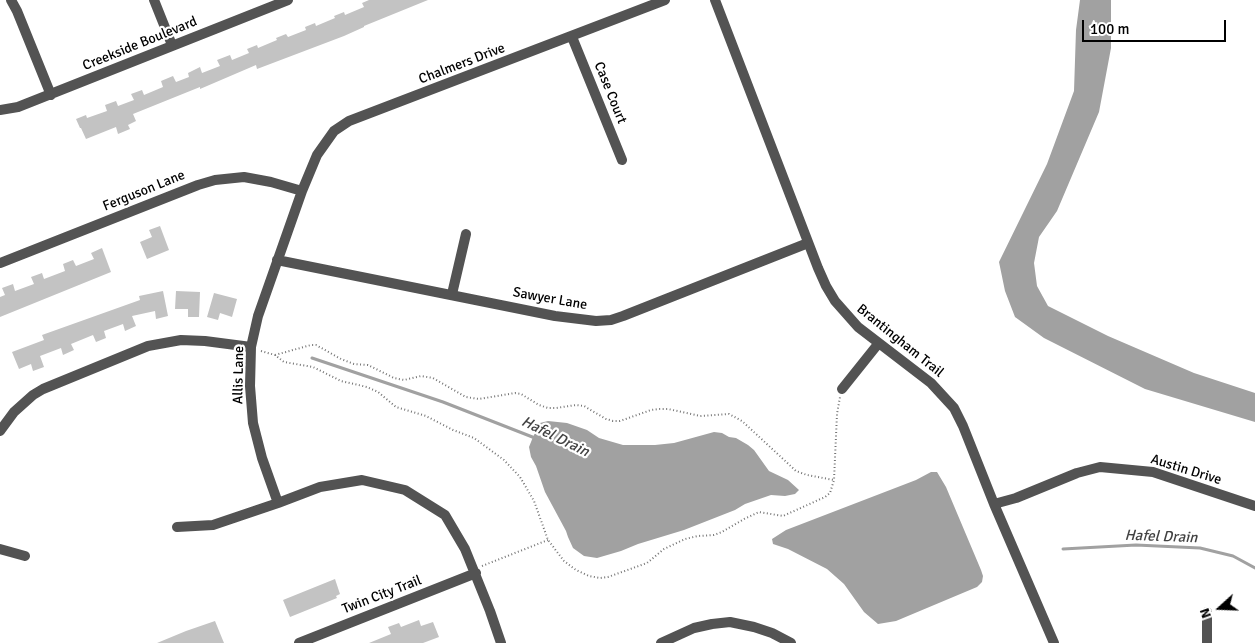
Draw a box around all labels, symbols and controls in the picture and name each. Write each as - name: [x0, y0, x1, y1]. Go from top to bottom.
- scale bar: [1085, 10, 1229, 42]
- street label: Creekside Boulevard: [80, 13, 200, 75]
- text: 100 m: [1090, 20, 1130, 38]
- street label: Chalmers Drive: [416, 40, 508, 88]
- street label: Case Court: [590, 60, 630, 126]
- street label: Ferguson Lane: [101, 167, 187, 215]
- street label: Sawyer Lane: [511, 284, 589, 314]
- street label: Brantingham Trail: [853, 301, 947, 381]
- street label: Allis Lane: [230, 346, 248, 404]
- water label: Hafel Drain: [518, 413, 592, 461]
- street label: Austin Drive: [1149, 451, 1223, 489]
- water label: Hafel Drain: [1124, 527, 1198, 547]
- street label: Twin City Trail: [340, 572, 424, 618]
- north arrow: [1195, 583, 1245, 633]
- text: N: [1196, 606, 1215, 621]

